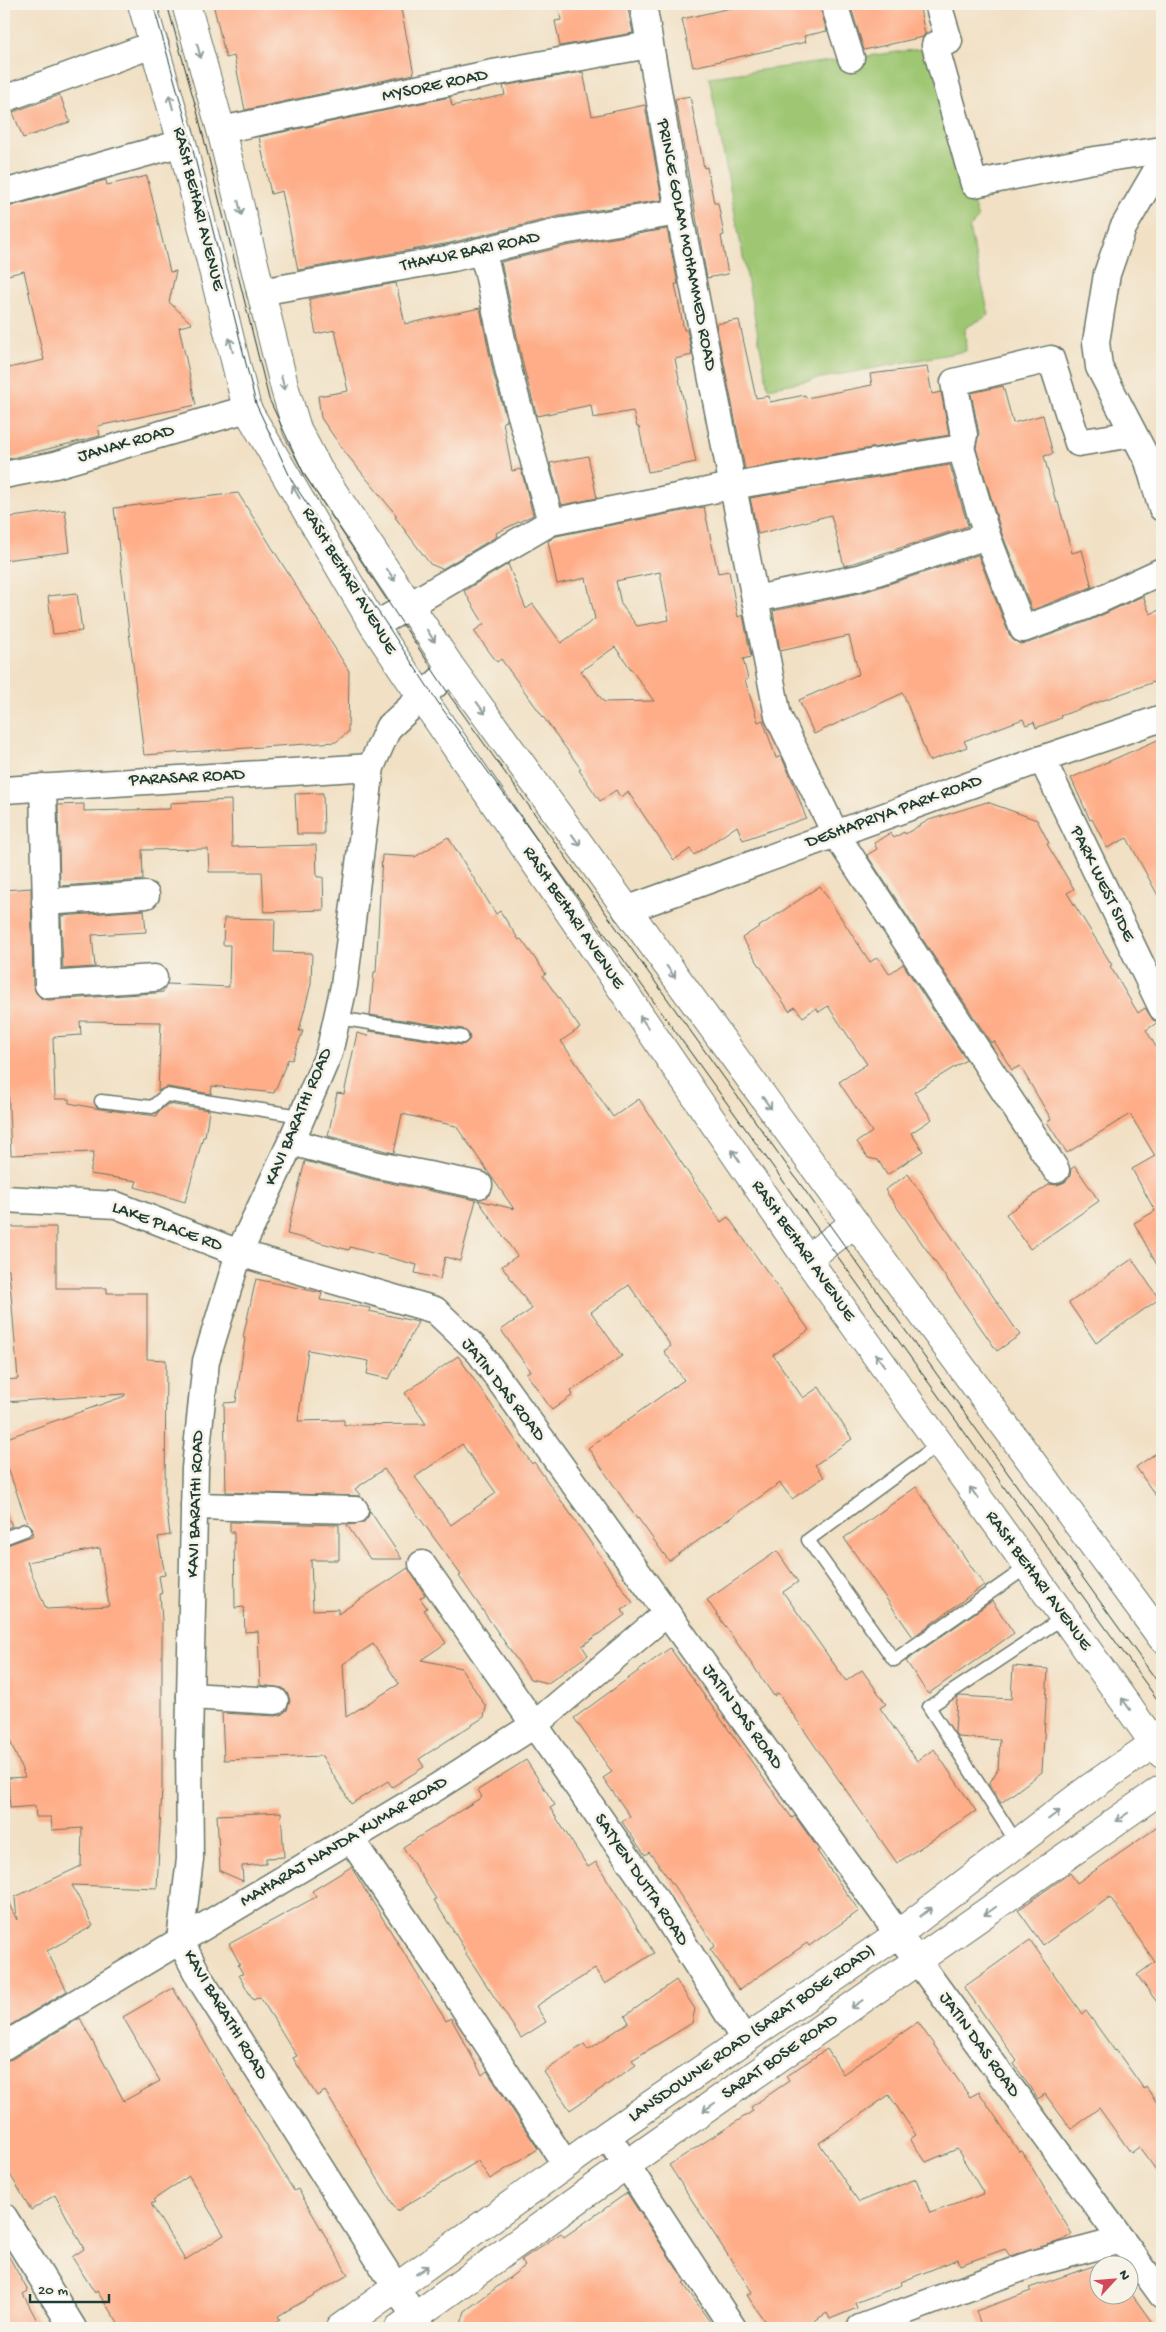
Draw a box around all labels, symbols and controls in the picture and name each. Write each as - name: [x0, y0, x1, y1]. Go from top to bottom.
- one-way arrow: [195, 42, 204, 58]
- street label: MYSORE ROAD: [380, 64, 490, 107]
- one-way arrow: [166, 95, 175, 111]
- street label: PRINCE GOLAM MOHAMMED ROAD: [651, 116, 721, 373]
- street label: RASH BEHARI AVENUE: [168, 125, 229, 294]
- one-way arrow: [236, 199, 245, 215]
- street label: THAKUR BARI ROAD: [397, 227, 542, 277]
- one-way arrow: [226, 337, 235, 353]
- one-way arrow: [279, 374, 289, 390]
- street label: JANAK ROAD: [75, 420, 177, 468]
- one-way arrow: [290, 486, 300, 500]
- street label: RASH BEHARI AVENUE: [297, 504, 402, 659]
- one-way arrow: [385, 568, 396, 582]
- one-way arrow: [426, 629, 436, 643]
- one-way arrow: [475, 701, 486, 714]
- street label: PARASAR ROAD: [128, 764, 246, 792]
- street label: DESHAPRIYA PARK ROAD: [802, 770, 985, 854]
- street label: PARK WEST SIDE: [1065, 822, 1139, 946]
- one-way arrow: [570, 833, 581, 846]
- street label: RASH BEHARI AVENUE: [517, 843, 629, 994]
- one-way arrow: [666, 965, 676, 979]
- one-way arrow: [639, 1015, 649, 1029]
- street label: KAVI BARATHI ROAD: [261, 1045, 338, 1189]
- one-way arrow: [762, 1096, 772, 1110]
- one-way arrow: [731, 1149, 741, 1163]
- street label: RASH BEHARI AVENUE: [746, 1176, 860, 1326]
- street label: LAKE PLACE RD: [109, 1197, 225, 1257]
- street label: JATIN DAS ROAD: [456, 1334, 550, 1446]
- one-way arrow: [875, 1354, 885, 1368]
- street label: KAVI BARATHI ROAD: [183, 1430, 209, 1578]
- one-way arrow: [969, 1486, 979, 1500]
- street label: RASH BEHARI AVENUE: [980, 1507, 1096, 1656]
- street label: JATIN DAS ROAD: [697, 1660, 787, 1774]
- one-way arrow: [1121, 1697, 1131, 1711]
- street label: MAHARAJ NANDA KUMAR ROAD: [236, 1771, 452, 1912]
- one-way arrow: [1047, 1809, 1060, 1820]
- street label: SATYEN DUTTA ROAD: [589, 1810, 693, 1950]
- one-way arrow: [1116, 1812, 1130, 1822]
- one-way arrow: [983, 1906, 997, 1916]
- one-way arrow: [919, 1907, 932, 1918]
- street label: LANSDOWNE ROAD (SARAT BOSE ROAD): [624, 1940, 880, 2128]
- street label: KAVI BARATHI ROAD: [178, 1946, 272, 2084]
- street label: JATIN DAS ROAD: [934, 1988, 1024, 2102]
- one-way arrow: [850, 1999, 864, 2009]
- street label: SARAT BOSE ROAD: [718, 2009, 842, 2105]
- one-way arrow: [702, 2102, 716, 2112]
- north arrow: [1088, 2254, 1138, 2304]
- one-way arrow: [415, 2264, 428, 2275]
- text: N: [1114, 2268, 1133, 2283]
- scale bar: [30, 2272, 109, 2304]
- text: 20 m: [38, 2282, 68, 2300]

